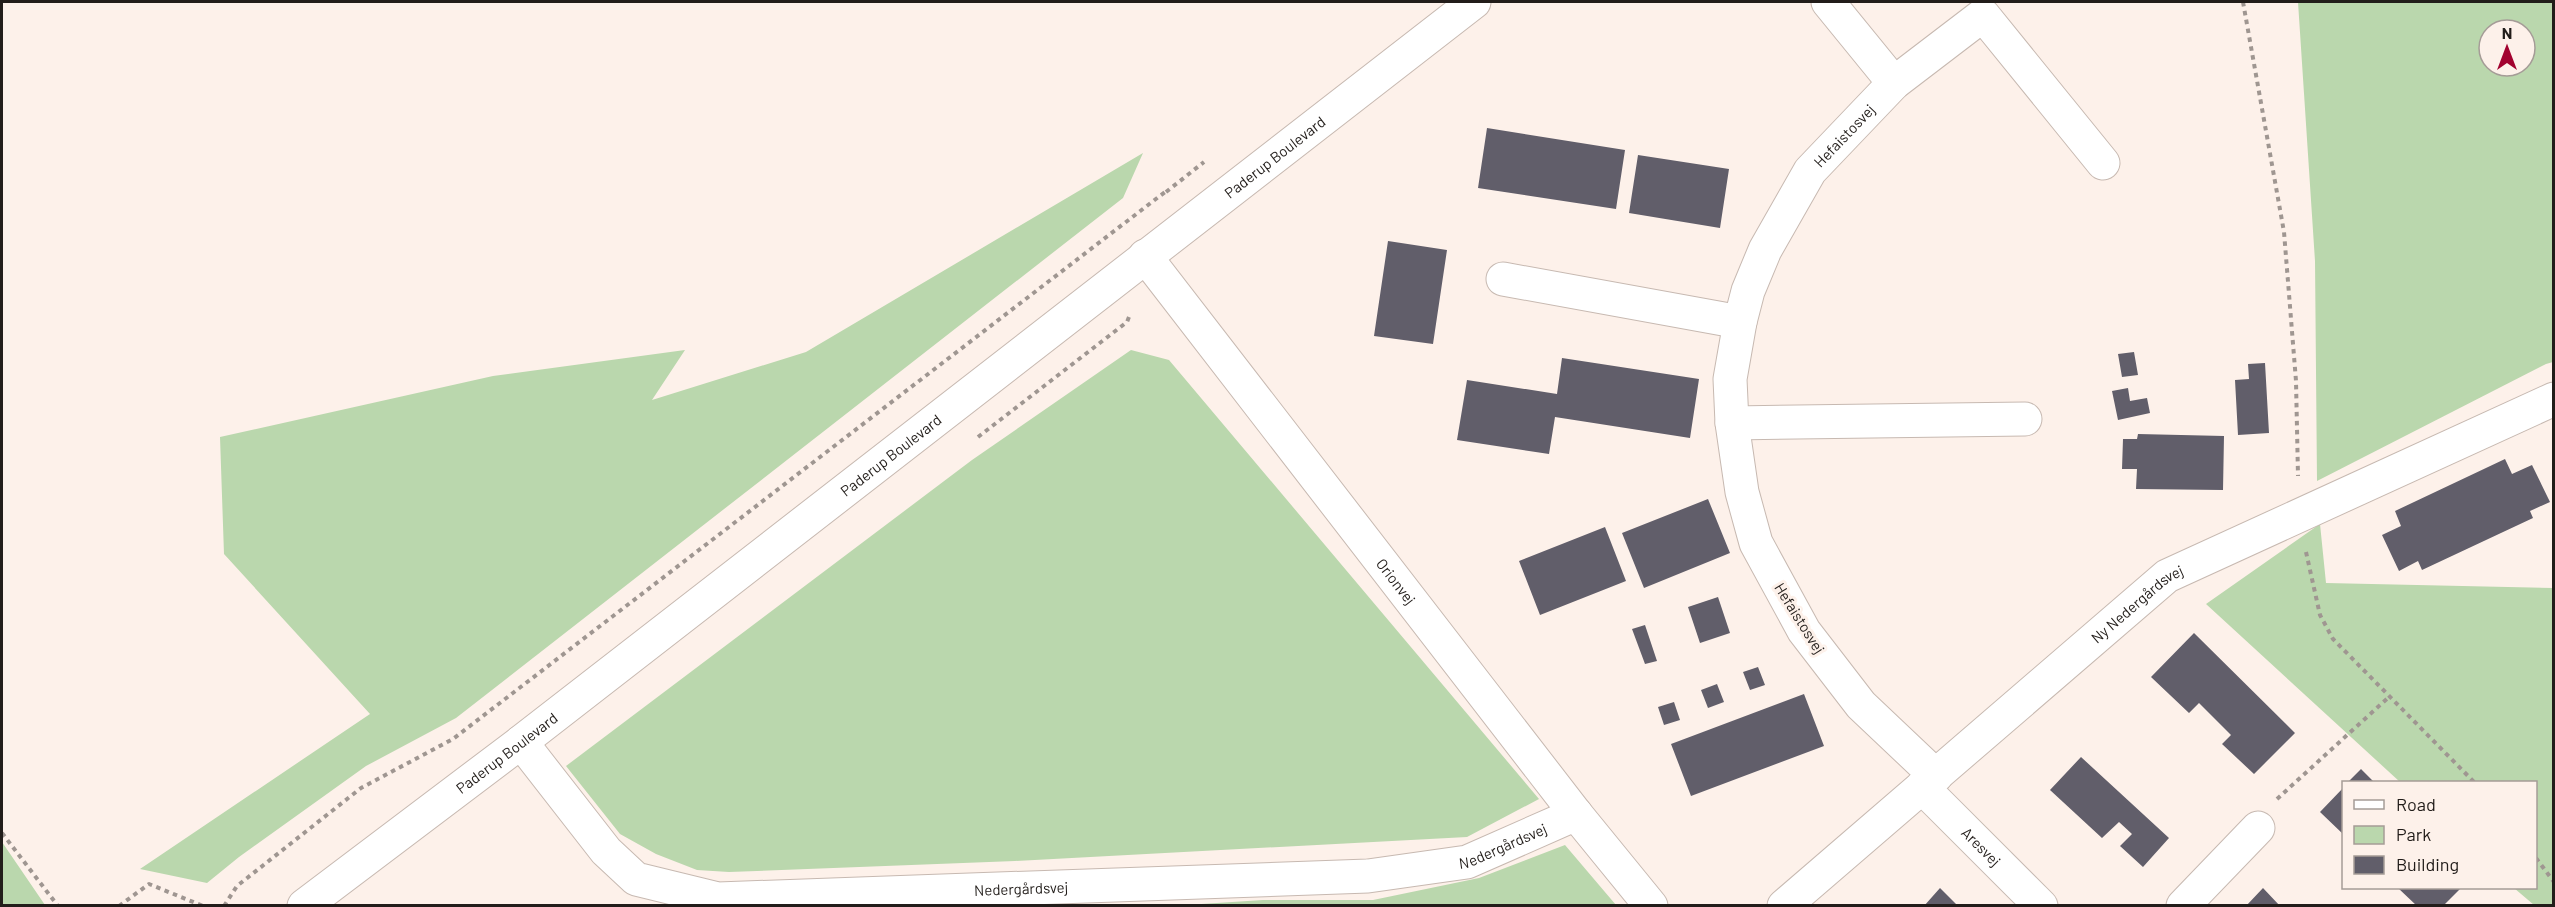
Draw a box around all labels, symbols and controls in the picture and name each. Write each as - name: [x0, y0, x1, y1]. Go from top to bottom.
- north arrow: [2477, 18, 2537, 78]
- text: N: [2502, 23, 2512, 42]
- street label: Hefaistosvej: [1810, 100, 1878, 171]
- street label: Paderup Boulevard: [1221, 112, 1328, 202]
- street label: Paderup Boulevard: [837, 410, 945, 500]
- street label: Orionvej: [1373, 555, 1420, 608]
- street label: Ny Nedergårdsvej: [2087, 561, 2186, 647]
- street label: Hefaistosvej: [1771, 579, 1829, 657]
- street label: Paderup Boulevard: [452, 708, 561, 797]
- legend: [2342, 781, 2537, 889]
- text: Road: [2396, 793, 2436, 815]
- street label: Nedergårdsvej: [1458, 819, 1549, 872]
- street label: Aresvej: [1958, 823, 2005, 870]
- text: Park: [2396, 823, 2431, 845]
- text: Building: [2396, 853, 2459, 875]
- street label: Nedergårdsvej: [974, 878, 1069, 899]

